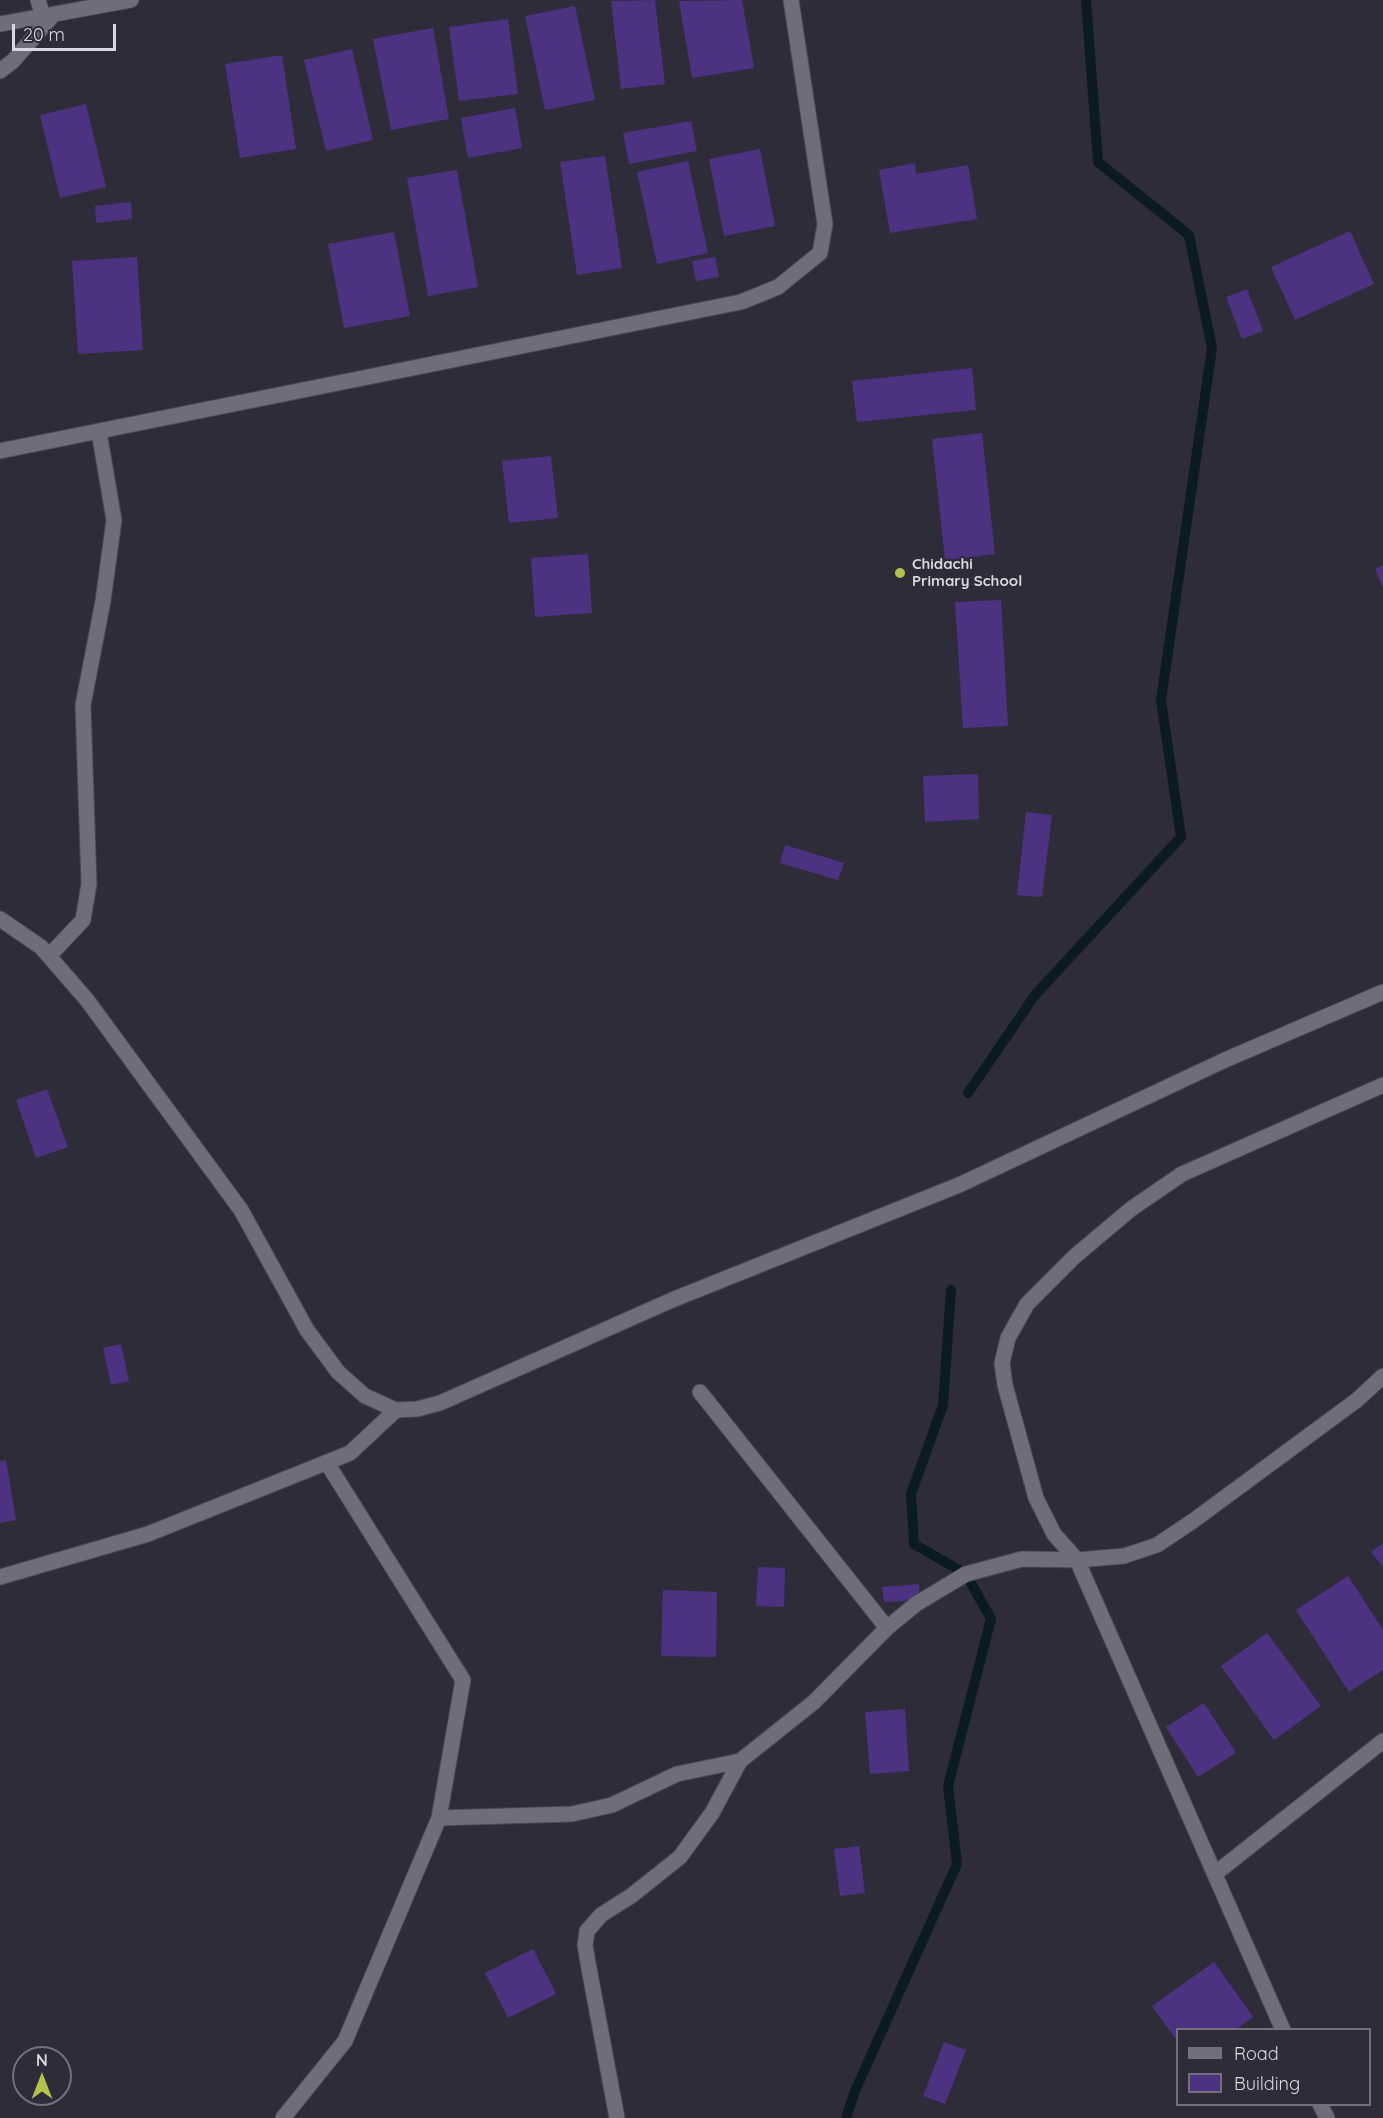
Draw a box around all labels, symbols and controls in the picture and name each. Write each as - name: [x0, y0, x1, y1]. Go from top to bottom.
- scale bar: [15, 12, 118, 50]
- text: 20 m: [23, 23, 65, 46]
- place label: Chidachi Primary School: [912, 555, 1022, 590]
- marker: Chidachi Primary School: [893, 566, 907, 580]
- legend: [1176, 2028, 1371, 2106]
- text: Road: [1234, 2042, 1279, 2065]
- north arrow: [12, 2046, 72, 2106]
- text: N: [36, 2050, 48, 2070]
- text: Building: [1234, 2072, 1300, 2095]

